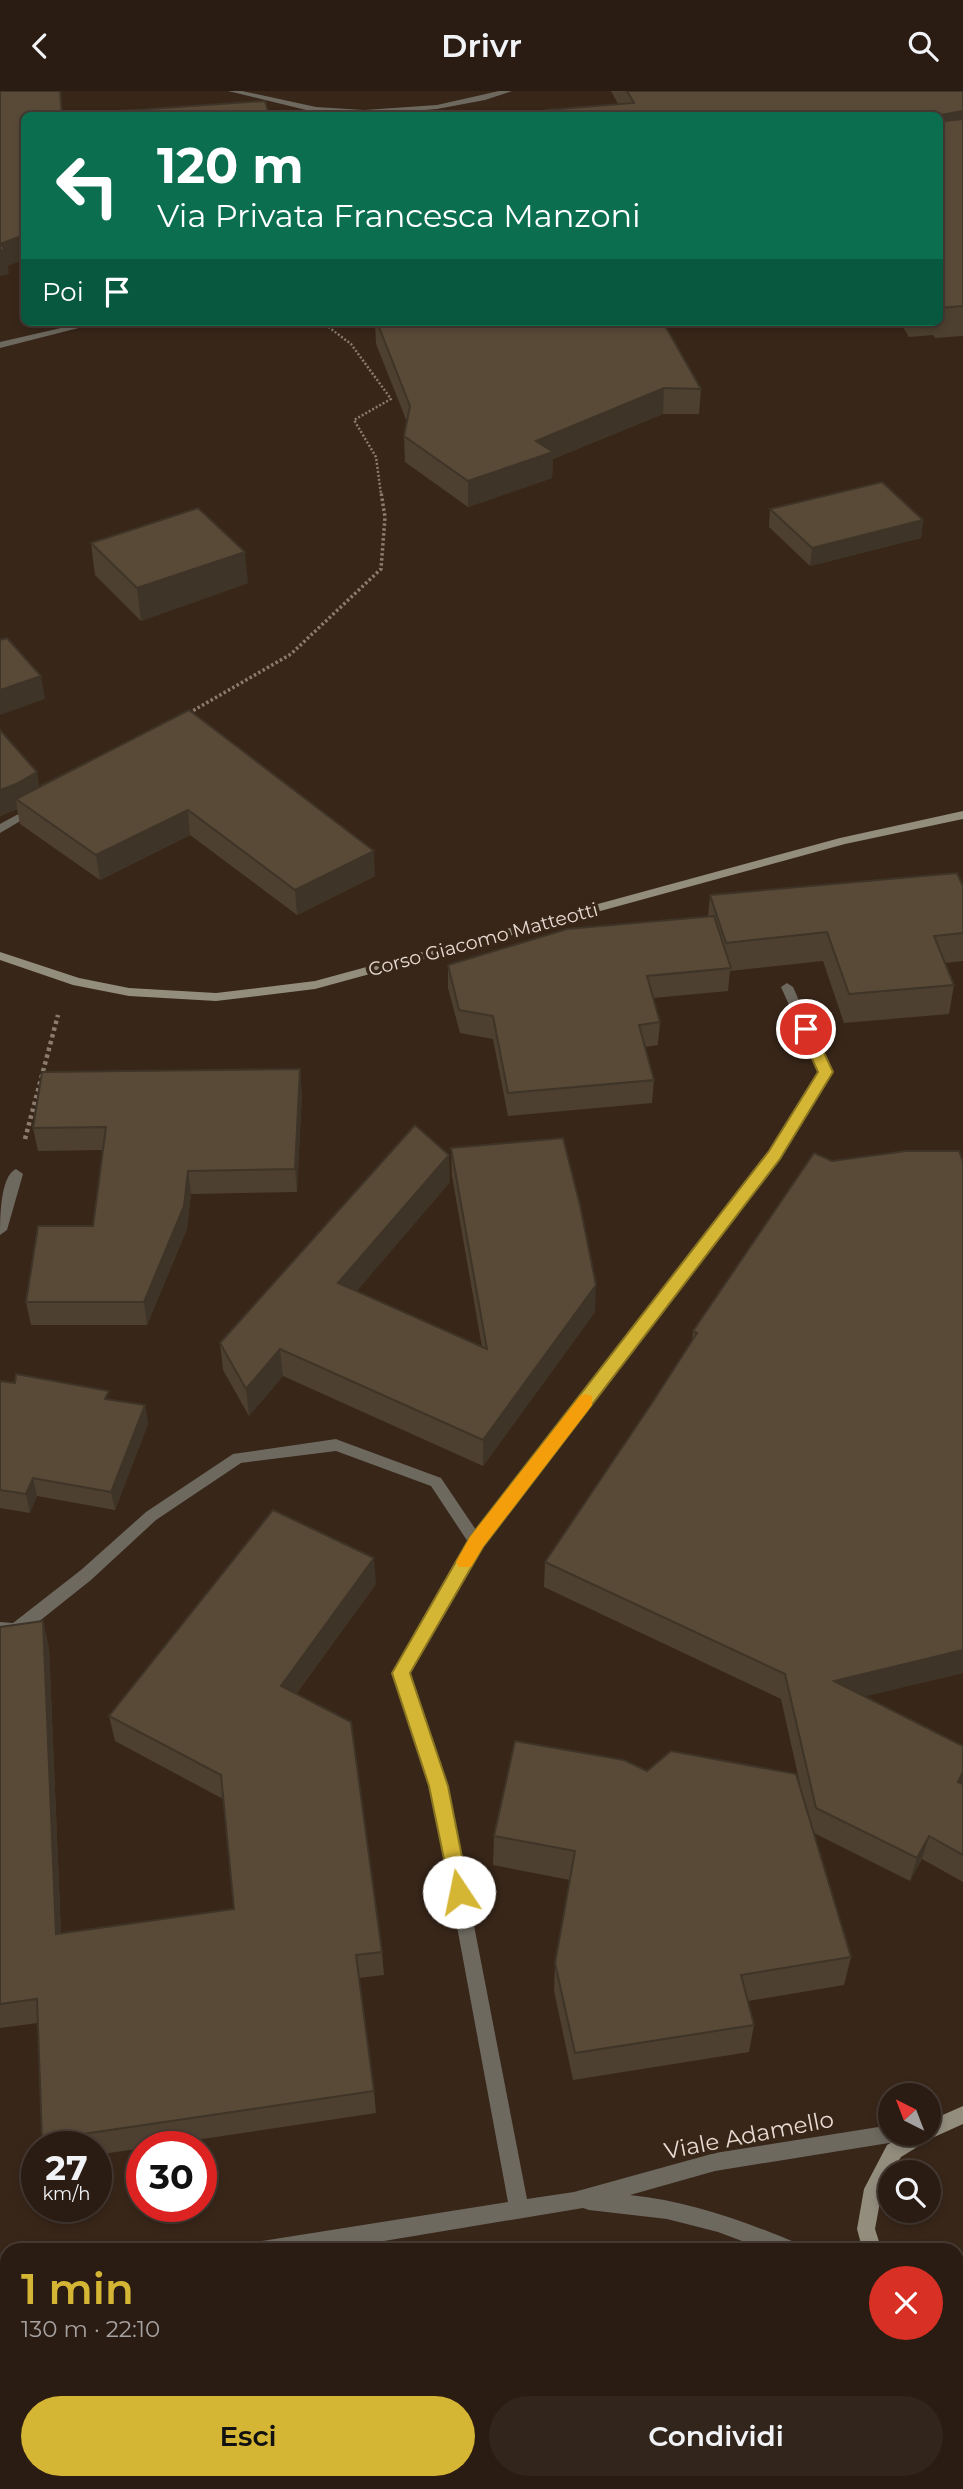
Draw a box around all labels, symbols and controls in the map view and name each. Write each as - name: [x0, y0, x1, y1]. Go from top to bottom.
- text: Drivr: [441, 26, 522, 65]
- icon: back: [21, 27, 59, 65]
- icon: search: [904, 27, 942, 65]
- text: 120 m: [157, 136, 304, 195]
- icon: left: [42, 140, 133, 231]
- text: Via Privata Francesca Manzoni: [157, 196, 641, 235]
- icon: arrive: [98, 273, 136, 311]
- text: Poi: [42, 276, 84, 308]
- street label: Corso Giacomo Matteotti: [366, 898, 601, 981]
- pin: [776, 999, 836, 1059]
- icon: arrive: [787, 1010, 825, 1048]
- position arrow: [422, 1855, 496, 1929]
- north arrow: [878, 2083, 942, 2145]
- map controls: [878, 2083, 941, 2223]
- street label: Viale Adamello: [662, 2105, 836, 2165]
- speed limit sign: 30: [126, 2131, 217, 2222]
- text: 27: [45, 2146, 88, 2189]
- button: search: [878, 2160, 941, 2223]
- text: km/h: [42, 2183, 91, 2205]
- text: 1 min: [21, 2263, 134, 2315]
- button: close: [869, 2266, 943, 2340]
- text: 130 m · 22:10: [21, 2315, 160, 2343]
- button: Esci: [21, 2396, 475, 2476]
- button: Condividi: [489, 2396, 943, 2476]

